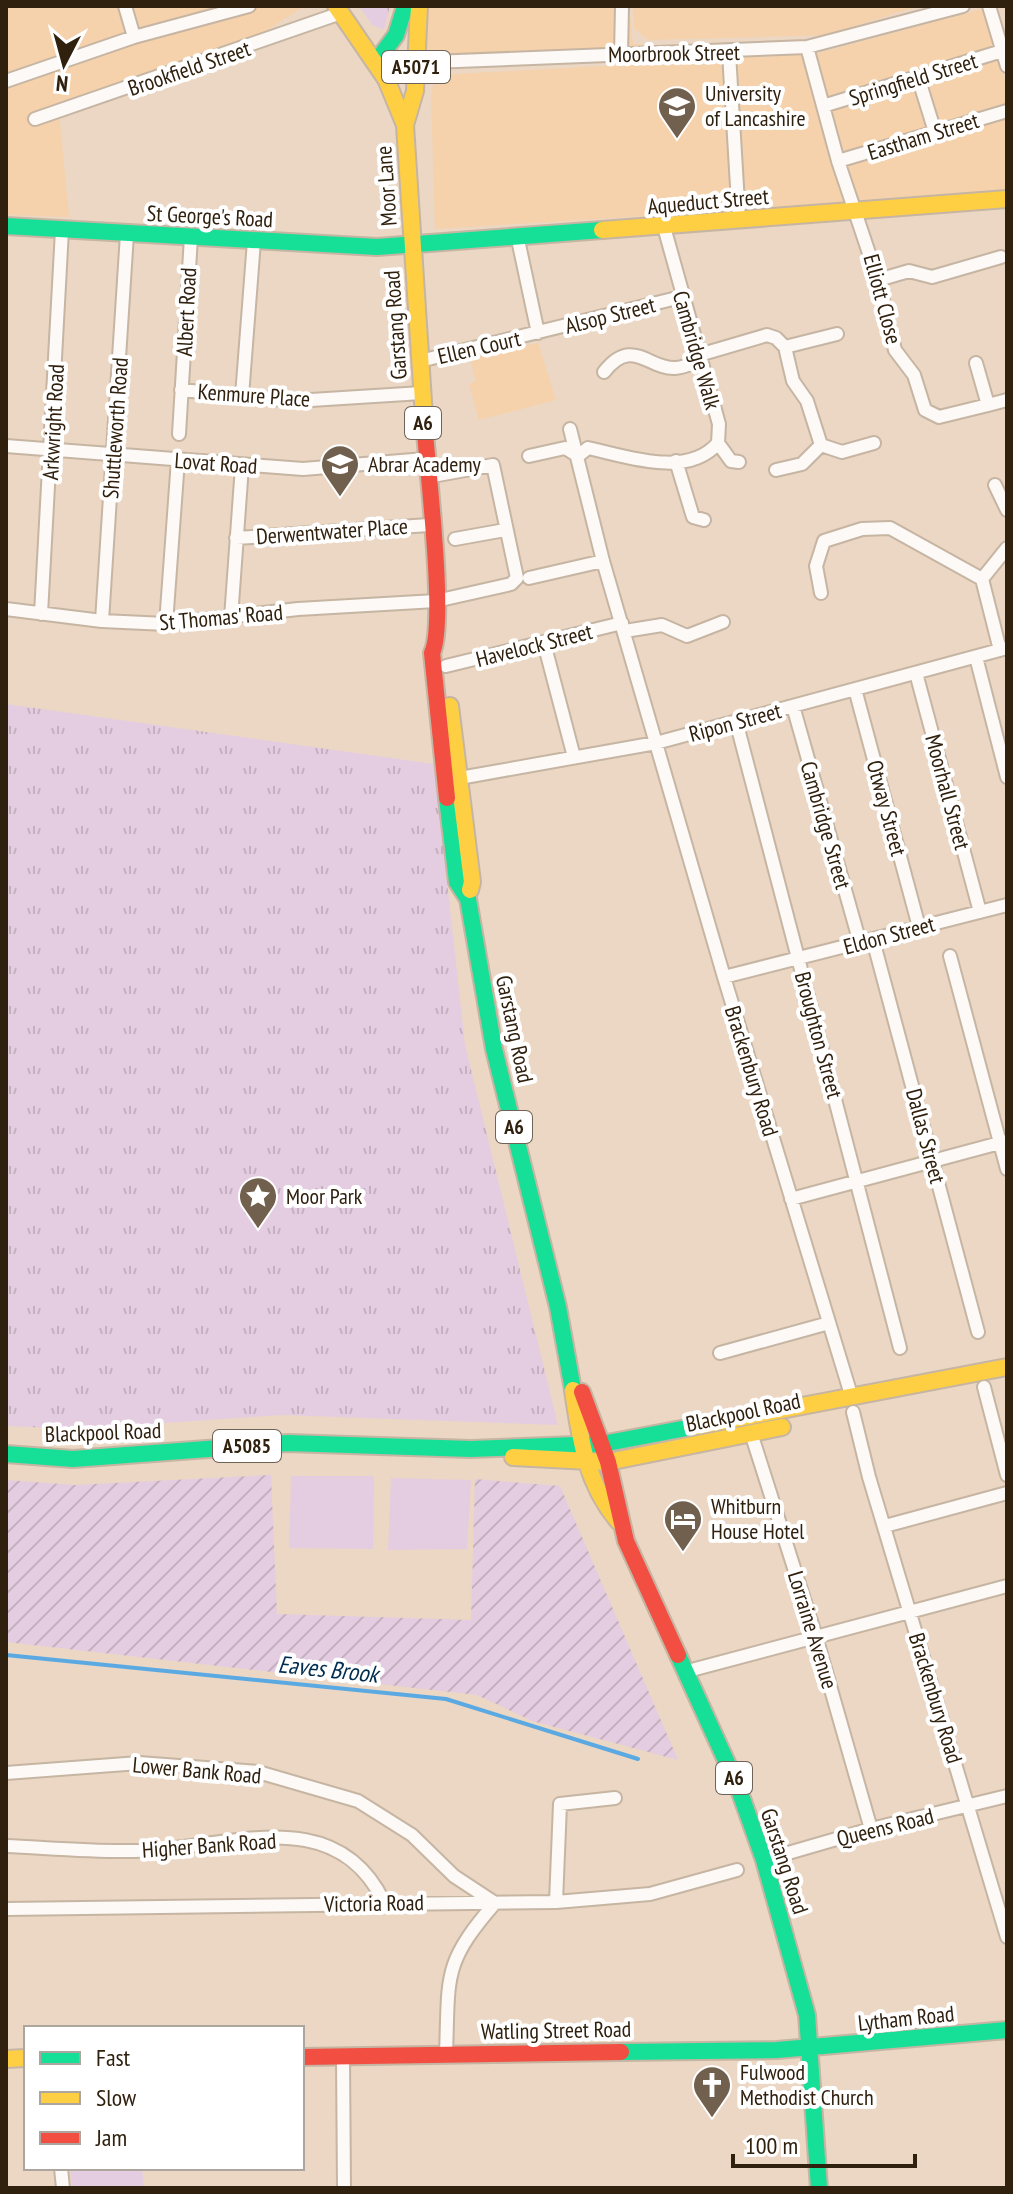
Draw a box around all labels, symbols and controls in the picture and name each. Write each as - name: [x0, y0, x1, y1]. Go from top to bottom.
- north arrow: [24, 24, 104, 104]
- street label: Brookfield Street: [124, 34, 254, 102]
- street label: Moorbrook Street: [608, 38, 740, 68]
- street label: Springfield Street: [846, 46, 980, 112]
- road number: A5071: [382, 51, 450, 83]
- text: N: [55, 69, 69, 98]
- place label: University of Lancashire: [705, 79, 806, 132]
- school or university icon: University of Lancashire: [656, 85, 698, 140]
- street label: Eastham Street: [864, 106, 982, 166]
- street label: Moor Lane: [369, 145, 403, 227]
- street label: Aqueduct Street: [646, 182, 770, 220]
- street label: St George's Road: [146, 199, 274, 233]
- street label: Elliott Close: [858, 251, 908, 347]
- street label: Albert Road: [170, 267, 202, 357]
- street label: Garstang Road: [377, 270, 413, 380]
- street label: Cambridge Walk: [667, 287, 727, 413]
- street label: Alsop Street: [562, 290, 658, 340]
- street label: Ellen Court: [435, 324, 523, 370]
- street label: Shuttleworth Road: [96, 356, 134, 500]
- street label: Arkwright Road: [36, 363, 70, 481]
- street label: Kenmure Place: [197, 377, 311, 413]
- road number: A6: [405, 407, 441, 439]
- school or university icon: Abrar Academy: [319, 443, 361, 498]
- street label: Lovat Road: [174, 446, 258, 480]
- place label: Abrar Academy: [368, 450, 482, 478]
- street label: Derwentwater Place: [255, 512, 409, 550]
- street label: St Thomas' Road: [158, 598, 284, 636]
- street label: Havelock Street: [473, 617, 595, 673]
- street label: Ripon Street: [686, 696, 784, 748]
- street label: Moorhall Street: [919, 731, 977, 853]
- street label: Otway Street: [861, 757, 913, 859]
- street label: Cambridge Street: [794, 758, 858, 892]
- street label: Eldon Street: [840, 909, 938, 961]
- street label: Broughton Street: [789, 969, 849, 1101]
- street label: Garstang Road: [490, 973, 540, 1085]
- street label: Brackenbury Road: [719, 1002, 785, 1140]
- street label: Dallas Street: [900, 1086, 952, 1186]
- road number: A6: [496, 1111, 532, 1143]
- place icon: Moor Park: [237, 1175, 279, 1230]
- place label: Moor Park: [286, 1182, 363, 1210]
- street label: Blackpool Road: [683, 1386, 803, 1438]
- street label: Blackpool Road: [44, 1416, 162, 1448]
- road number: A5085: [213, 1430, 281, 1462]
- place label: Whitburn House Hotel: [711, 1492, 805, 1545]
- hotel icon: Whitburn House Hotel: [662, 1498, 704, 1553]
- street label: Lorraine Avenue: [782, 1568, 844, 1692]
- street label: Brackenbury Road: [903, 1629, 969, 1767]
- water label: Eaves Brook: [277, 1648, 382, 1690]
- street label: Lower Bank Road: [131, 1750, 263, 1790]
- road number: A6: [716, 1762, 752, 1794]
- street label: Queens Road: [834, 1801, 936, 1853]
- street label: Garstang Road: [755, 1805, 815, 1917]
- street label: Higher Bank Road: [141, 1826, 277, 1864]
- street label: Victoria Road: [323, 1888, 424, 1918]
- street label: Lytham Road: [856, 1999, 956, 2037]
- street label: Watling Street Road: [481, 2015, 631, 2045]
- legend: [24, 2026, 304, 2170]
- text: Fast: [96, 2042, 131, 2073]
- place label: Fulwood Methodist Church: [740, 2058, 874, 2111]
- church icon: Fulwood Methodist Church: [691, 2064, 733, 2119]
- text: Slow: [96, 2082, 137, 2113]
- scale bar: [733, 2118, 915, 2168]
- text: Jam: [95, 2122, 127, 2153]
- text: 100 m: [745, 2130, 798, 2161]

